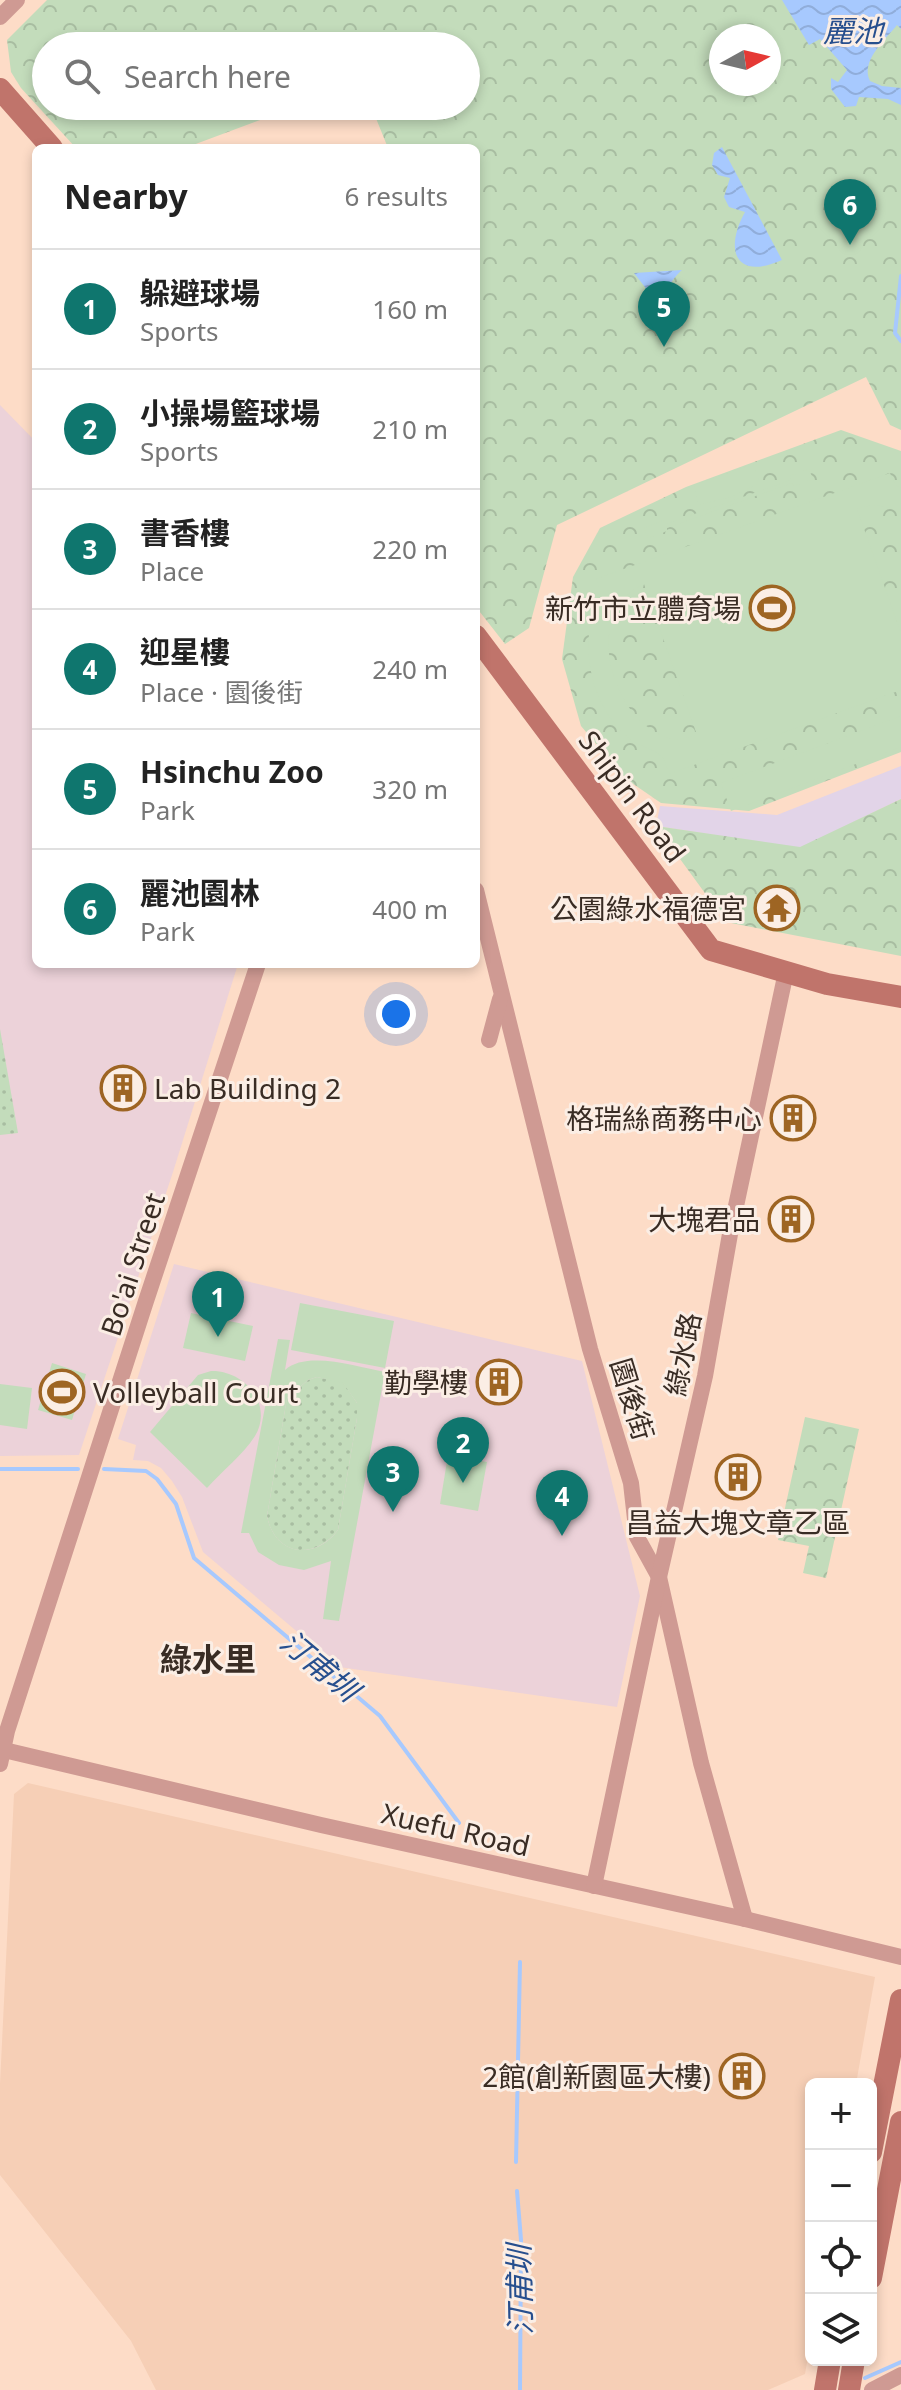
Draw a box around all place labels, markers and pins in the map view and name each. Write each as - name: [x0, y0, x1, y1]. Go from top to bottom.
- pin: 6: [824, 179, 876, 245]
- pin: 5: [638, 281, 690, 347]
- sports icon: 新竹市立體育場: [748, 584, 796, 632]
- place label: 新竹市立體育場: [545, 589, 741, 627]
- temple icon: 公園綠水福德宮: [753, 884, 801, 932]
- place label: 公園綠水福德宮: [550, 889, 746, 927]
- building icon: Lab Building 2: [99, 1064, 147, 1112]
- place label: Lab Building 2: [154, 1069, 341, 1107]
- building icon: 格瑞絲商務中心: [769, 1094, 817, 1142]
- place label: 格瑞絲商務中心: [566, 1099, 762, 1137]
- building icon: 大塊君品: [767, 1195, 815, 1243]
- place label: 大塊君品: [648, 1200, 760, 1238]
- pin: 1: [192, 1271, 244, 1337]
- building icon: 勤學樓: [475, 1358, 523, 1406]
- place label: 勤學樓: [384, 1363, 468, 1401]
- sports icon: Volleyball Court: [38, 1368, 86, 1416]
- place label: Volleyball Court: [93, 1373, 298, 1411]
- pin: 2: [437, 1417, 489, 1483]
- pin: 3: [367, 1446, 419, 1512]
- building icon: 昌益大塊文章乙區: [714, 1453, 762, 1501]
- pin: 4: [536, 1470, 588, 1536]
- place label: 昌益大塊文章乙區: [626, 1503, 850, 1541]
- building icon: 2館(創新園區大樓): [718, 2052, 766, 2100]
- place label: 2館(創新園區大樓): [482, 2057, 711, 2095]

